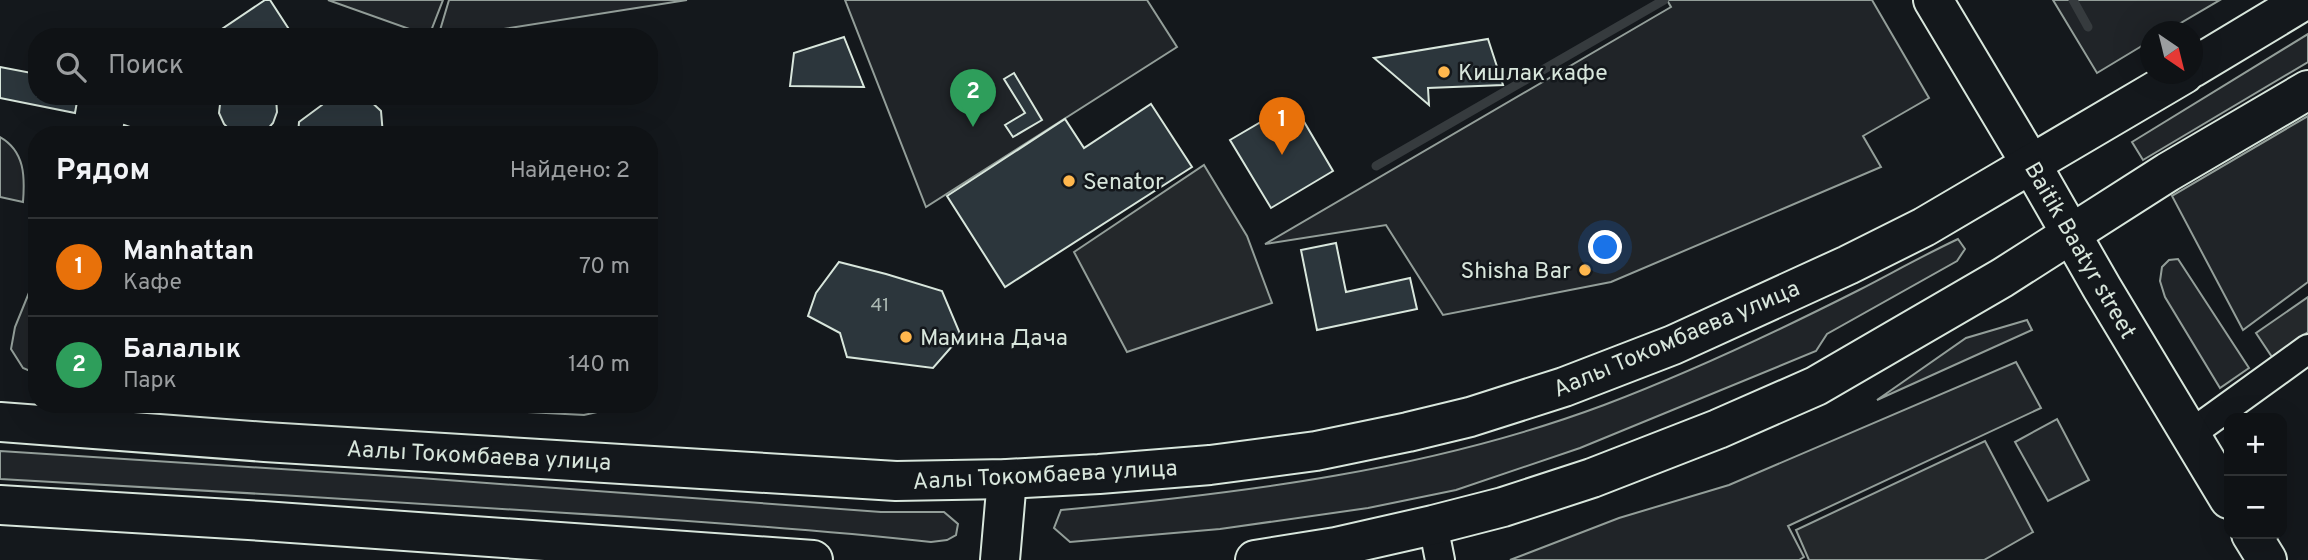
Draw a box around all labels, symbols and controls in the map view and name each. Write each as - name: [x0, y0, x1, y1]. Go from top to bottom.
- north arrow: [2140, 21, 2203, 84]
- search box: [28, 28, 658, 105]
- icon: search: [52, 48, 90, 86]
- text: Поиск: [108, 50, 184, 83]
- place label: Кишлак кафе: [1458, 60, 1608, 89]
- marker: Кишлак кафе: [1436, 64, 1452, 80]
- pin: 2: [950, 69, 996, 127]
- pin: 1: [1259, 97, 1305, 155]
- text: Рядом: [56, 153, 150, 190]
- text: Найдено: 2: [510, 157, 630, 186]
- street label: Baitik Baatyr street: [2016, 158, 2141, 345]
- place label: Senator: [1083, 169, 1164, 198]
- marker: Senator: [1061, 173, 1077, 189]
- your location: [1588, 230, 1622, 264]
- text: Manhattan: [123, 236, 254, 269]
- text: 1: [74, 253, 84, 282]
- text: 70 m: [579, 253, 630, 282]
- place label: Shisha Bar: [1460, 258, 1571, 287]
- marker: Shisha Bar: [1577, 262, 1593, 278]
- text: Кафе: [123, 269, 182, 298]
- street label: Аалы Токомбаева улица: [1549, 275, 1805, 405]
- house number: 41: [871, 294, 889, 318]
- place label: Мамина Дача: [920, 325, 1068, 354]
- marker: Мамина Дача: [898, 329, 914, 345]
- text: Балалык: [123, 334, 241, 367]
- text: 2: [72, 351, 86, 380]
- text: 140 m: [568, 351, 630, 380]
- text: Парк: [123, 367, 177, 396]
- map controls: [2224, 413, 2287, 539]
- button: +: [2224, 413, 2287, 476]
- street label: Аалы Токомбаева улица: [346, 436, 612, 479]
- street label: Аалы Токомбаева улица: [912, 455, 1178, 498]
- button: −: [2224, 476, 2287, 539]

